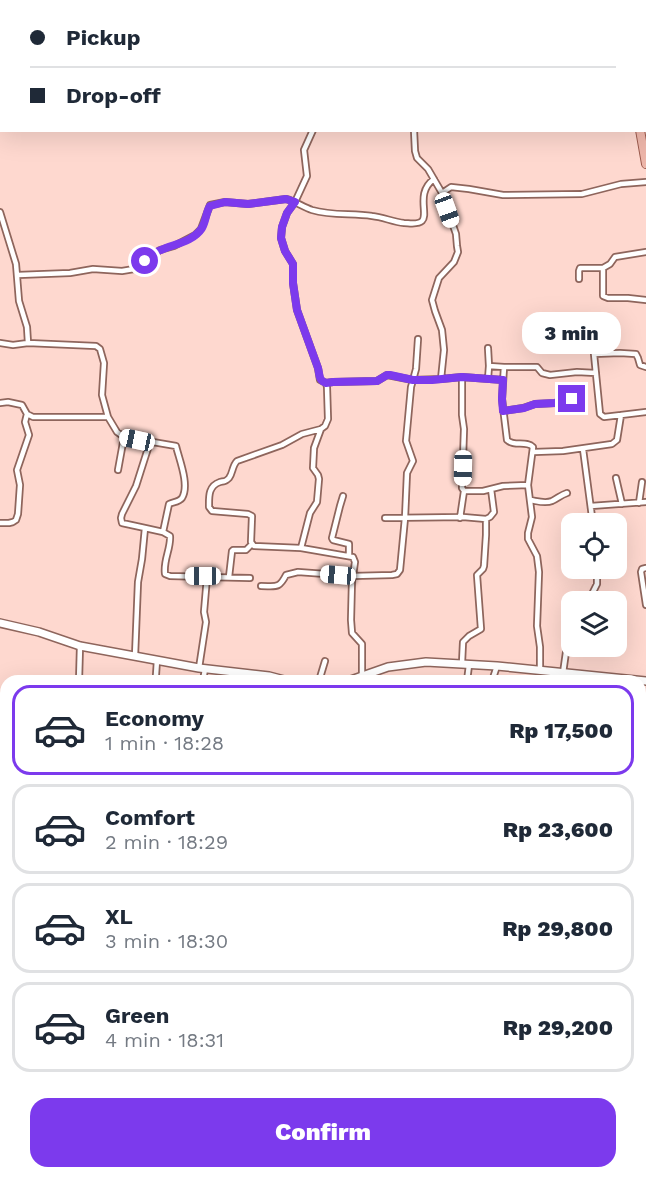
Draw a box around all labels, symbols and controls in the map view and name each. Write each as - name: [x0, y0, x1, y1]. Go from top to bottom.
- text: Pickup: [66, 25, 141, 50]
- text: Drop-off: [66, 83, 161, 108]
- car: [432, 190, 462, 230]
- route start: [131, 247, 158, 274]
- callout: 3 min: [522, 312, 622, 354]
- text: 3 min: [544, 321, 599, 345]
- route end: [558, 385, 585, 412]
- car: [118, 427, 156, 453]
- car: [454, 450, 472, 486]
- map controls: [561, 513, 627, 657]
- button: locate: [561, 513, 627, 579]
- car: [319, 564, 357, 586]
- car: [185, 567, 221, 585]
- button: layers: [561, 591, 627, 657]
- icon: car: [33, 703, 87, 757]
- text: Economy: [105, 706, 204, 731]
- text: Rp 17,500: [509, 718, 613, 743]
- text: 1 min · 18:28: [105, 731, 224, 755]
- icon: car: [33, 802, 87, 856]
- text: Comfort: [105, 805, 195, 830]
- text: Rp 23,600: [503, 817, 613, 842]
- text: 2 min · 18:29: [105, 830, 228, 854]
- icon: car: [33, 901, 87, 955]
- text: XL: [105, 904, 133, 929]
- text: Rp 29,800: [502, 916, 613, 941]
- text: 3 min · 18:30: [105, 929, 228, 953]
- icon: car: [33, 1000, 87, 1054]
- text: Green: [105, 1003, 169, 1028]
- text: Rp 29,200: [503, 1015, 613, 1040]
- text: 4 min · 18:31: [105, 1028, 224, 1052]
- button: Confirm: [30, 1098, 616, 1167]

